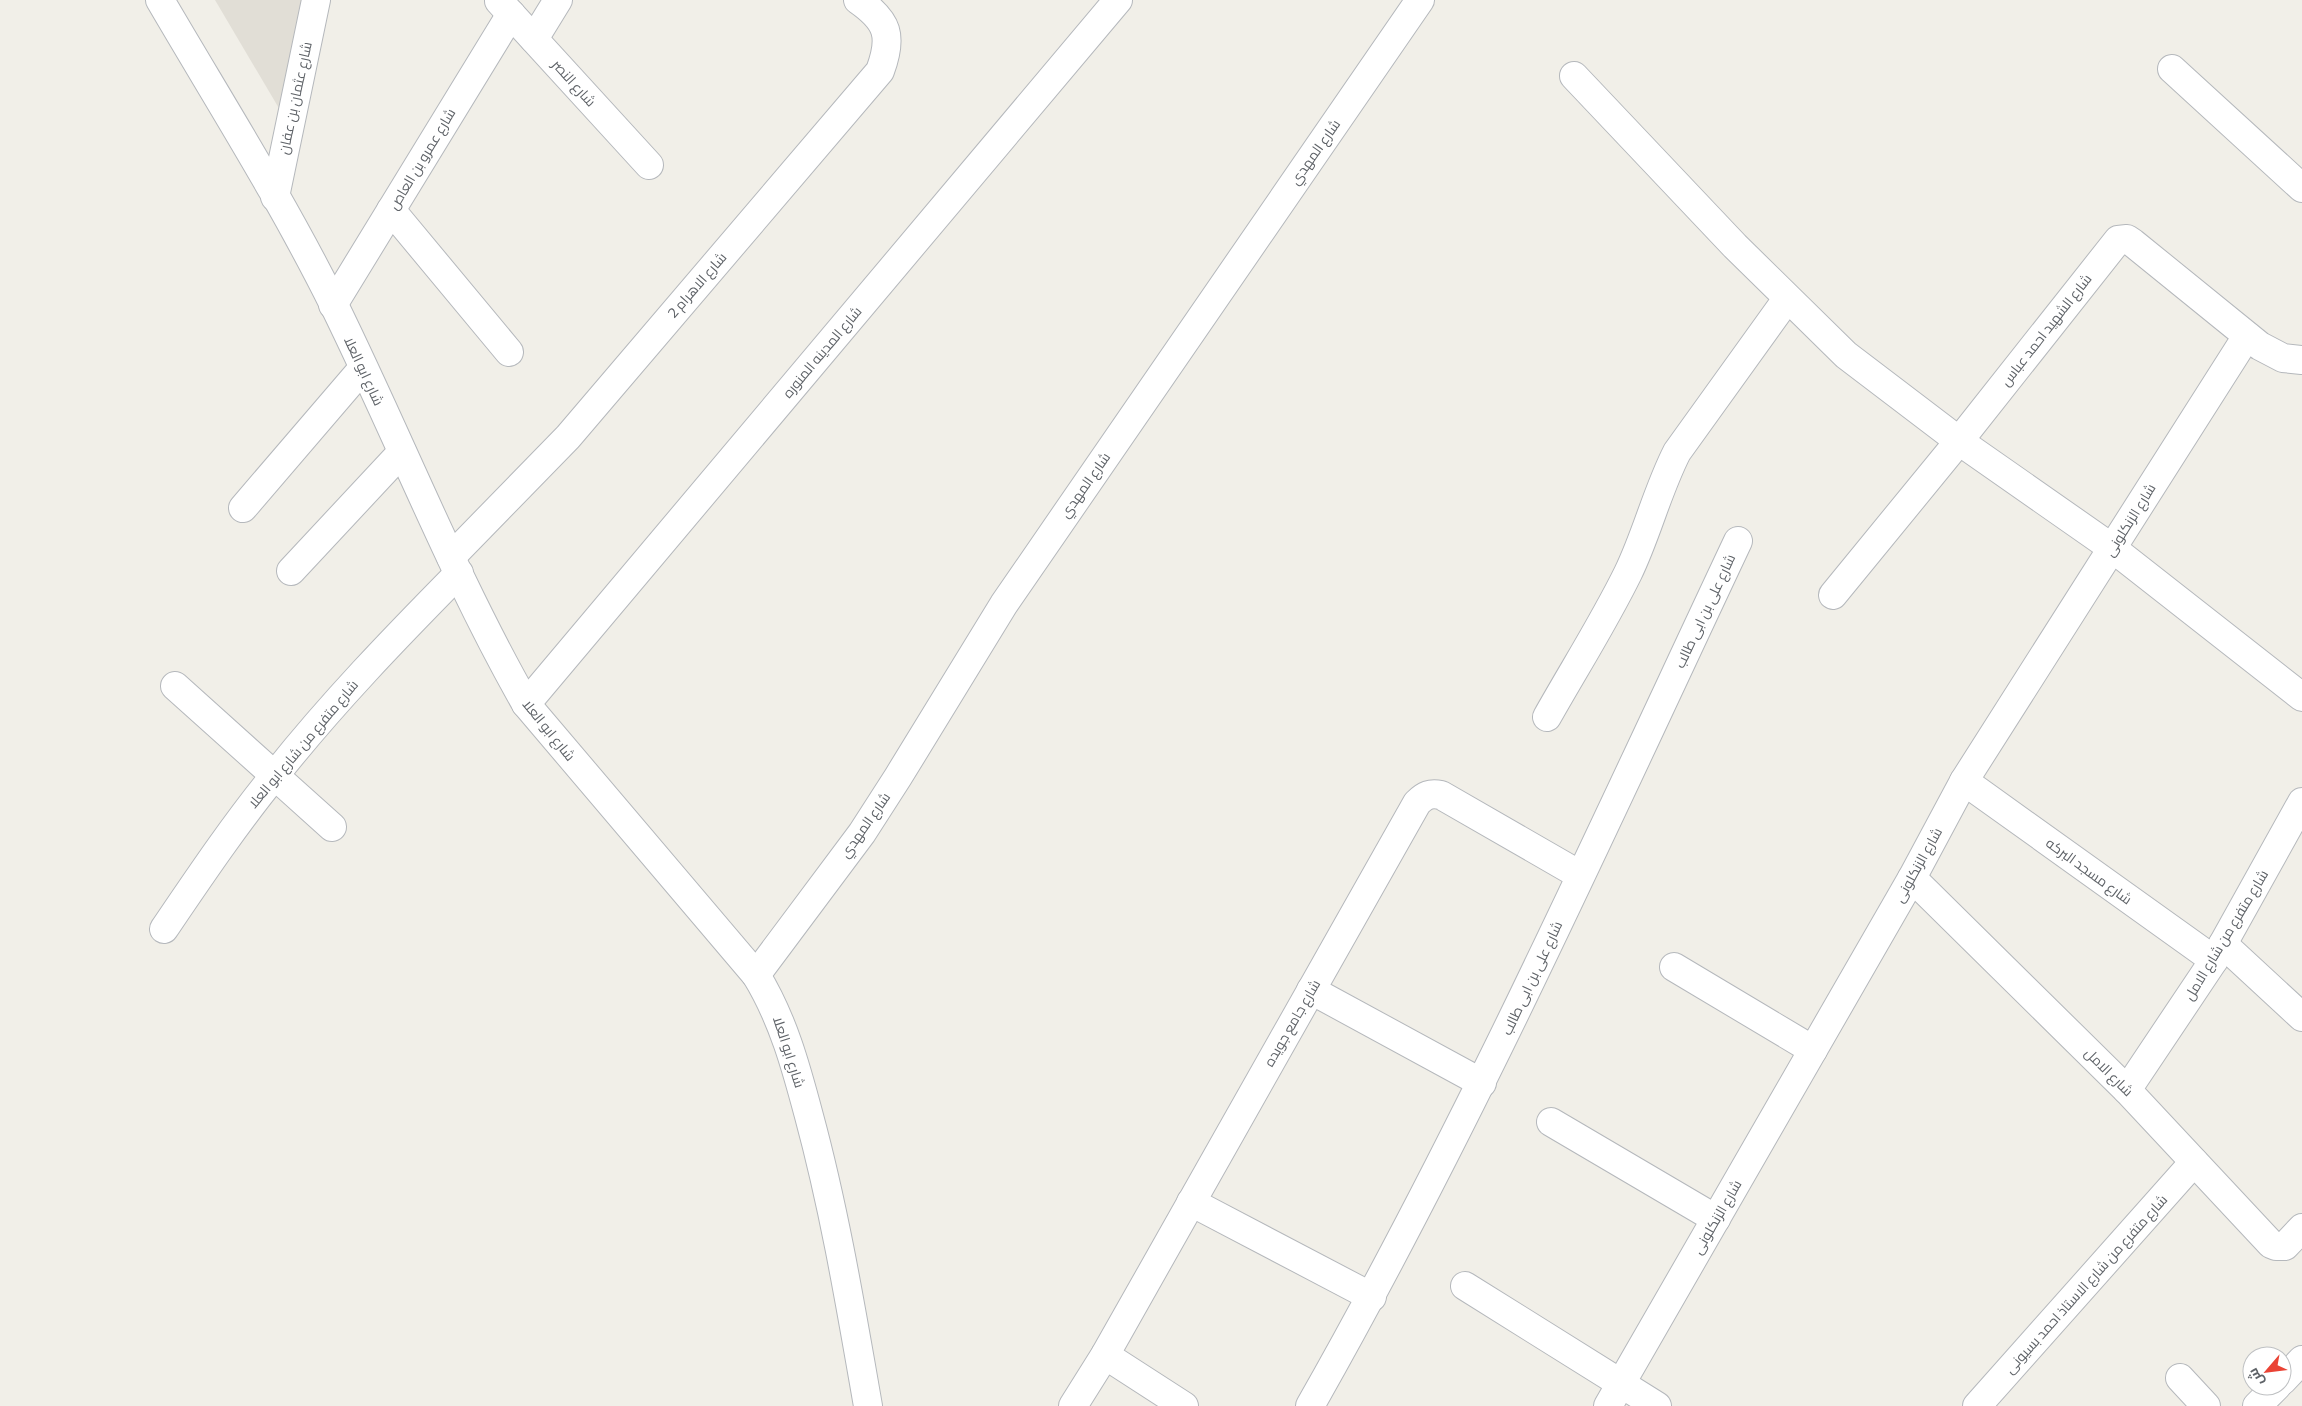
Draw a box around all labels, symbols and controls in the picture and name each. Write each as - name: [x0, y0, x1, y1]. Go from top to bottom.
- street label: شارع عثمان بن عفان: [274, 40, 316, 156]
- street label: شارع النصر: [548, 55, 600, 110]
- street label: شارع عمرو بن العاص: [385, 105, 459, 213]
- street label: شارع المهدي: [1286, 116, 1347, 190]
- street label: شارع الاهرام 2: [664, 249, 731, 322]
- street label: شارع الشهيد احمد عباس: [1997, 270, 2095, 390]
- street label: شارع المدينه المنوره: [778, 303, 866, 401]
- street label: شارع ابو العلا: [340, 334, 388, 408]
- street label: شارع المهدي: [1056, 449, 1117, 523]
- street label: شارع الزنكلونى: [2100, 480, 2160, 560]
- street label: شارع على بن ابى طالب: [1671, 551, 1739, 671]
- street label: شارع متفرع من شارع ابو العلا: [244, 676, 362, 812]
- street label: شارع ابو العلا: [519, 696, 579, 764]
- street label: شارع المهدي: [836, 789, 897, 863]
- street label: شارع الزنكلونى: [1890, 824, 1946, 906]
- street label: شارع مسجد البركه: [2042, 834, 2136, 908]
- street label: شارع متفرع من شارع الامل: [2180, 866, 2272, 1004]
- street label: شارع على بن ابى طالب: [1498, 918, 1566, 1038]
- street label: شارع جامع جويده: [1260, 976, 1324, 1070]
- street label: شارع ابو العلا: [769, 1014, 809, 1090]
- street label: شارع الامل: [2081, 1044, 2137, 1100]
- street label: شارع الزنكلونى: [1688, 1177, 1746, 1257]
- street label: شارع متفرع من شارع الاستاذ احمد بسيونى: [2001, 1191, 2171, 1377]
- north arrow: [2242, 1346, 2292, 1396]
- text: ش: [2243, 1365, 2268, 1389]

